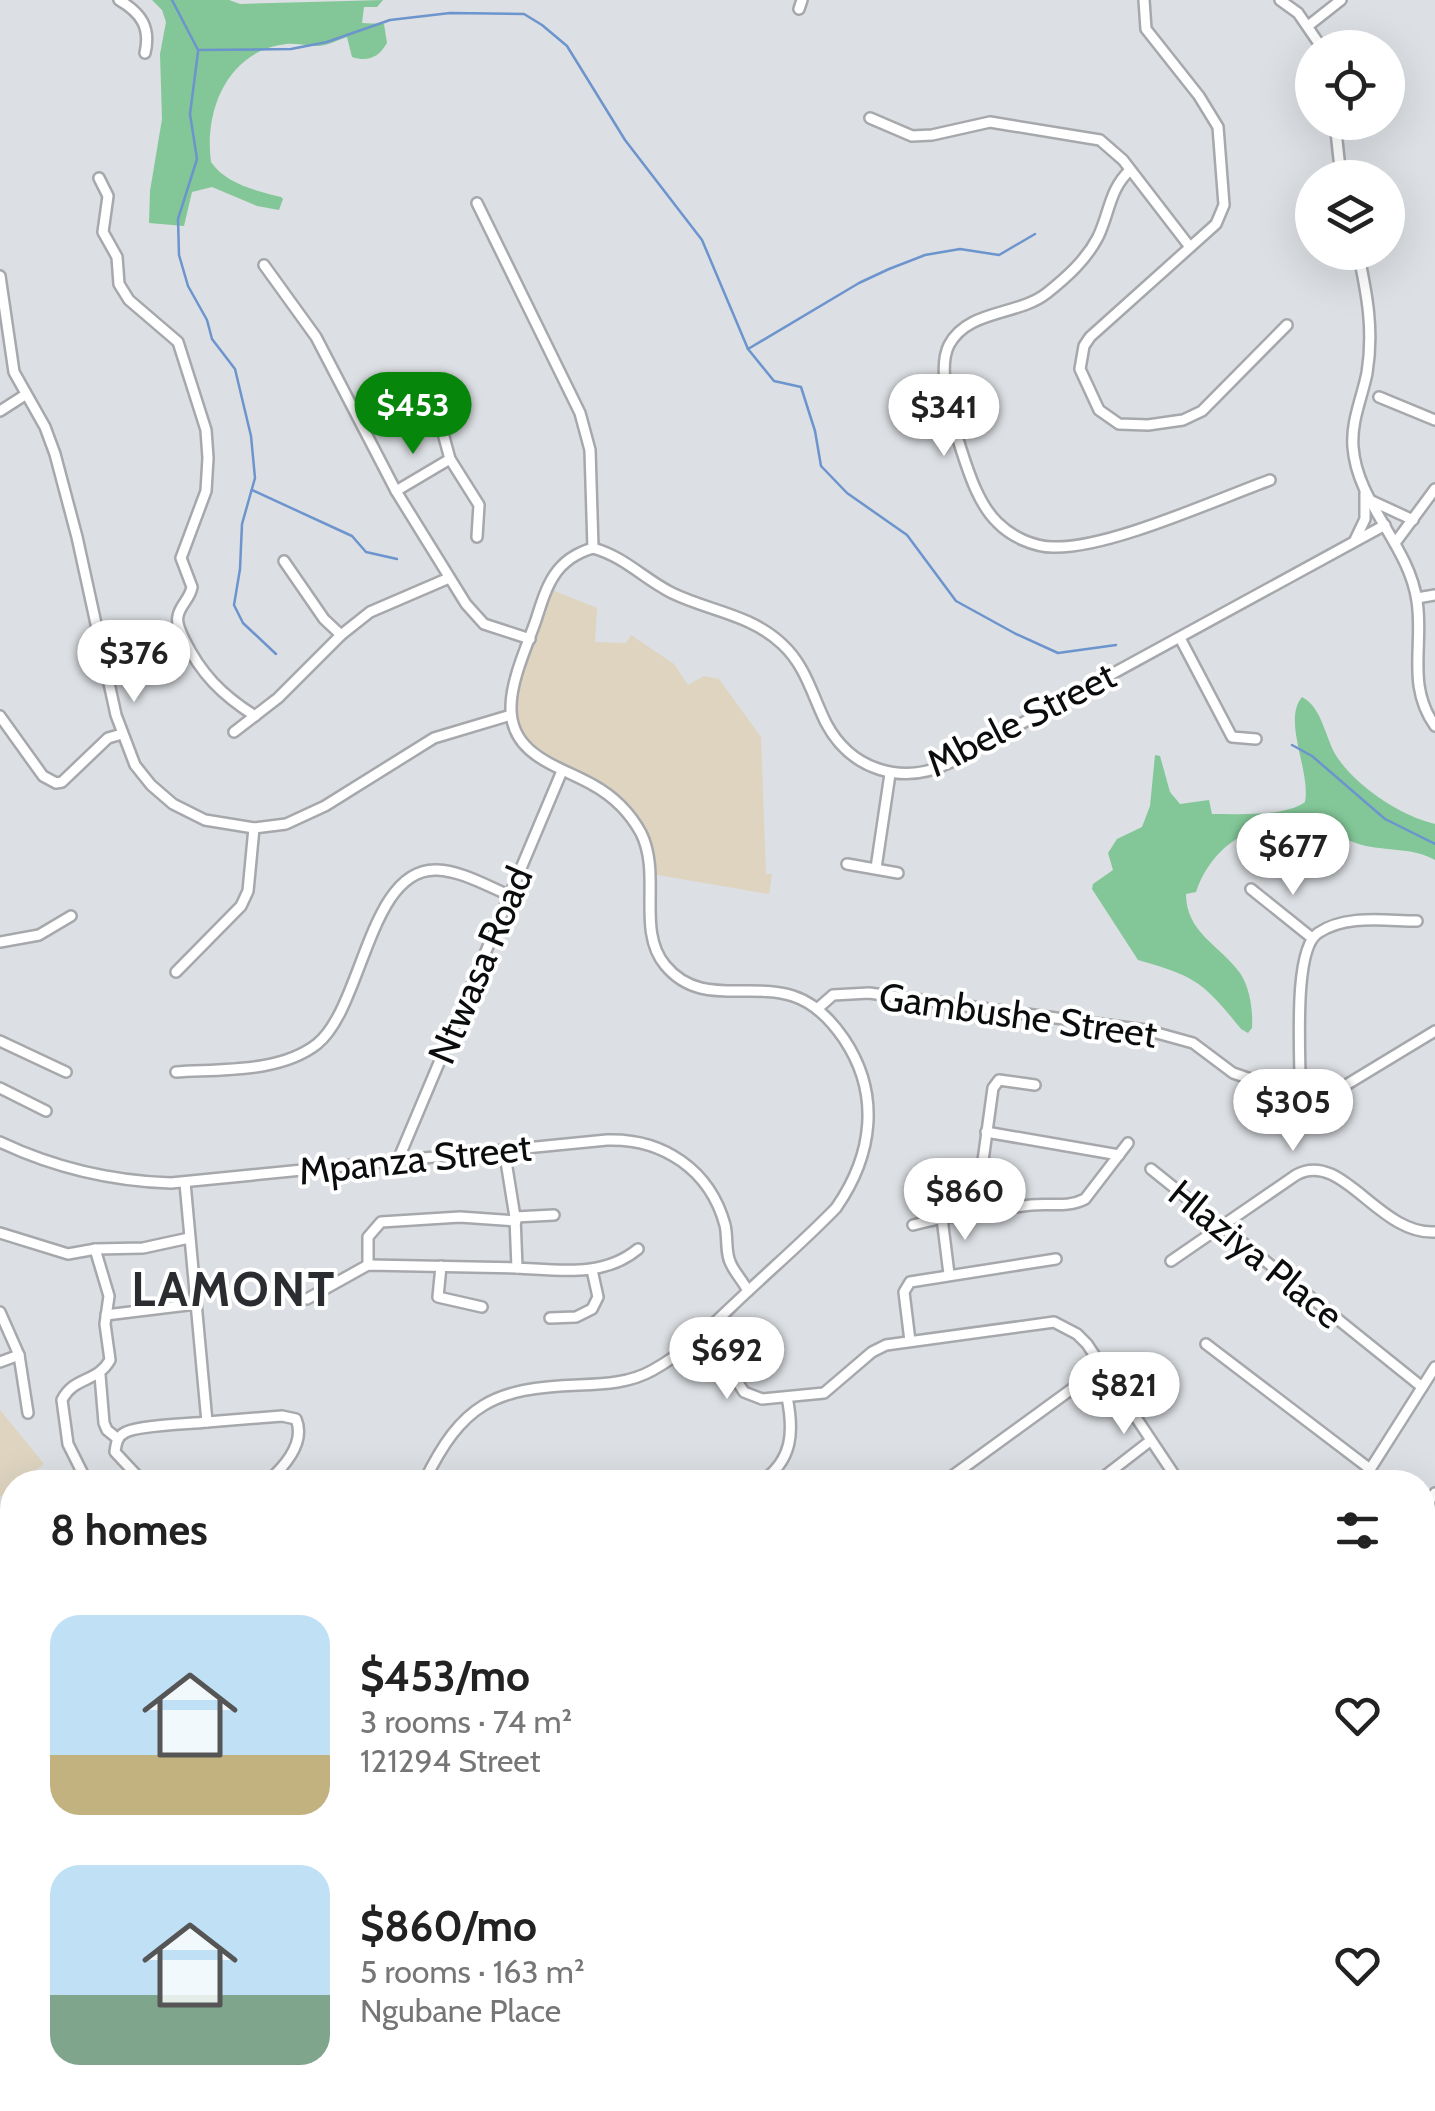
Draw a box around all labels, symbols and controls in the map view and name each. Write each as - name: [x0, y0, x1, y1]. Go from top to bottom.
- map controls: [1295, 30, 1405, 270]
- button: locate: [1295, 30, 1405, 140]
- button: layers: [1295, 160, 1405, 270]
- pin: $453: [354, 372, 472, 457]
- pin: $341: [885, 374, 1003, 459]
- text: $453: [377, 385, 449, 424]
- text: $341: [910, 387, 978, 426]
- pin: $376: [75, 620, 193, 705]
- text: $376: [99, 633, 169, 672]
- street label: Mbele Street: [919, 651, 1123, 787]
- pin: $677: [1234, 813, 1352, 898]
- text: $677: [1258, 826, 1328, 865]
- street label: Ntwasa Road: [417, 859, 543, 1071]
- street label: Gambushe Street: [876, 972, 1160, 1058]
- pin: $305: [1234, 1069, 1352, 1154]
- text: $305: [1255, 1082, 1331, 1121]
- street label: Mpanza Street: [296, 1123, 534, 1195]
- pin: $860: [906, 1158, 1024, 1243]
- street label: Hlaziya Place: [1159, 1169, 1353, 1339]
- text: $860: [926, 1171, 1004, 1210]
- district label: LAMONT: [131, 1260, 337, 1318]
- pin: $692: [668, 1317, 786, 1402]
- text: $692: [691, 1330, 763, 1369]
- pin: $821: [1065, 1352, 1183, 1437]
- text: $821: [1091, 1365, 1157, 1404]
- icon: filters: [1330, 1503, 1385, 1558]
- text: 8 homes: [50, 1504, 208, 1556]
- text: $453/mo: [360, 1650, 530, 1702]
- icon: home: [130, 1655, 250, 1775]
- icon: heart: [1330, 1688, 1385, 1743]
- text: 3 rooms · 74 m²: [360, 1702, 572, 1741]
- text: 121294 Street: [360, 1741, 541, 1780]
- text: $860/mo: [360, 1900, 537, 1952]
- icon: home: [130, 1905, 250, 2025]
- icon: heart: [1330, 1938, 1385, 1993]
- text: 5 rooms · 163 m²: [360, 1952, 585, 1991]
- text: Ngubane Place: [360, 1991, 561, 2030]

